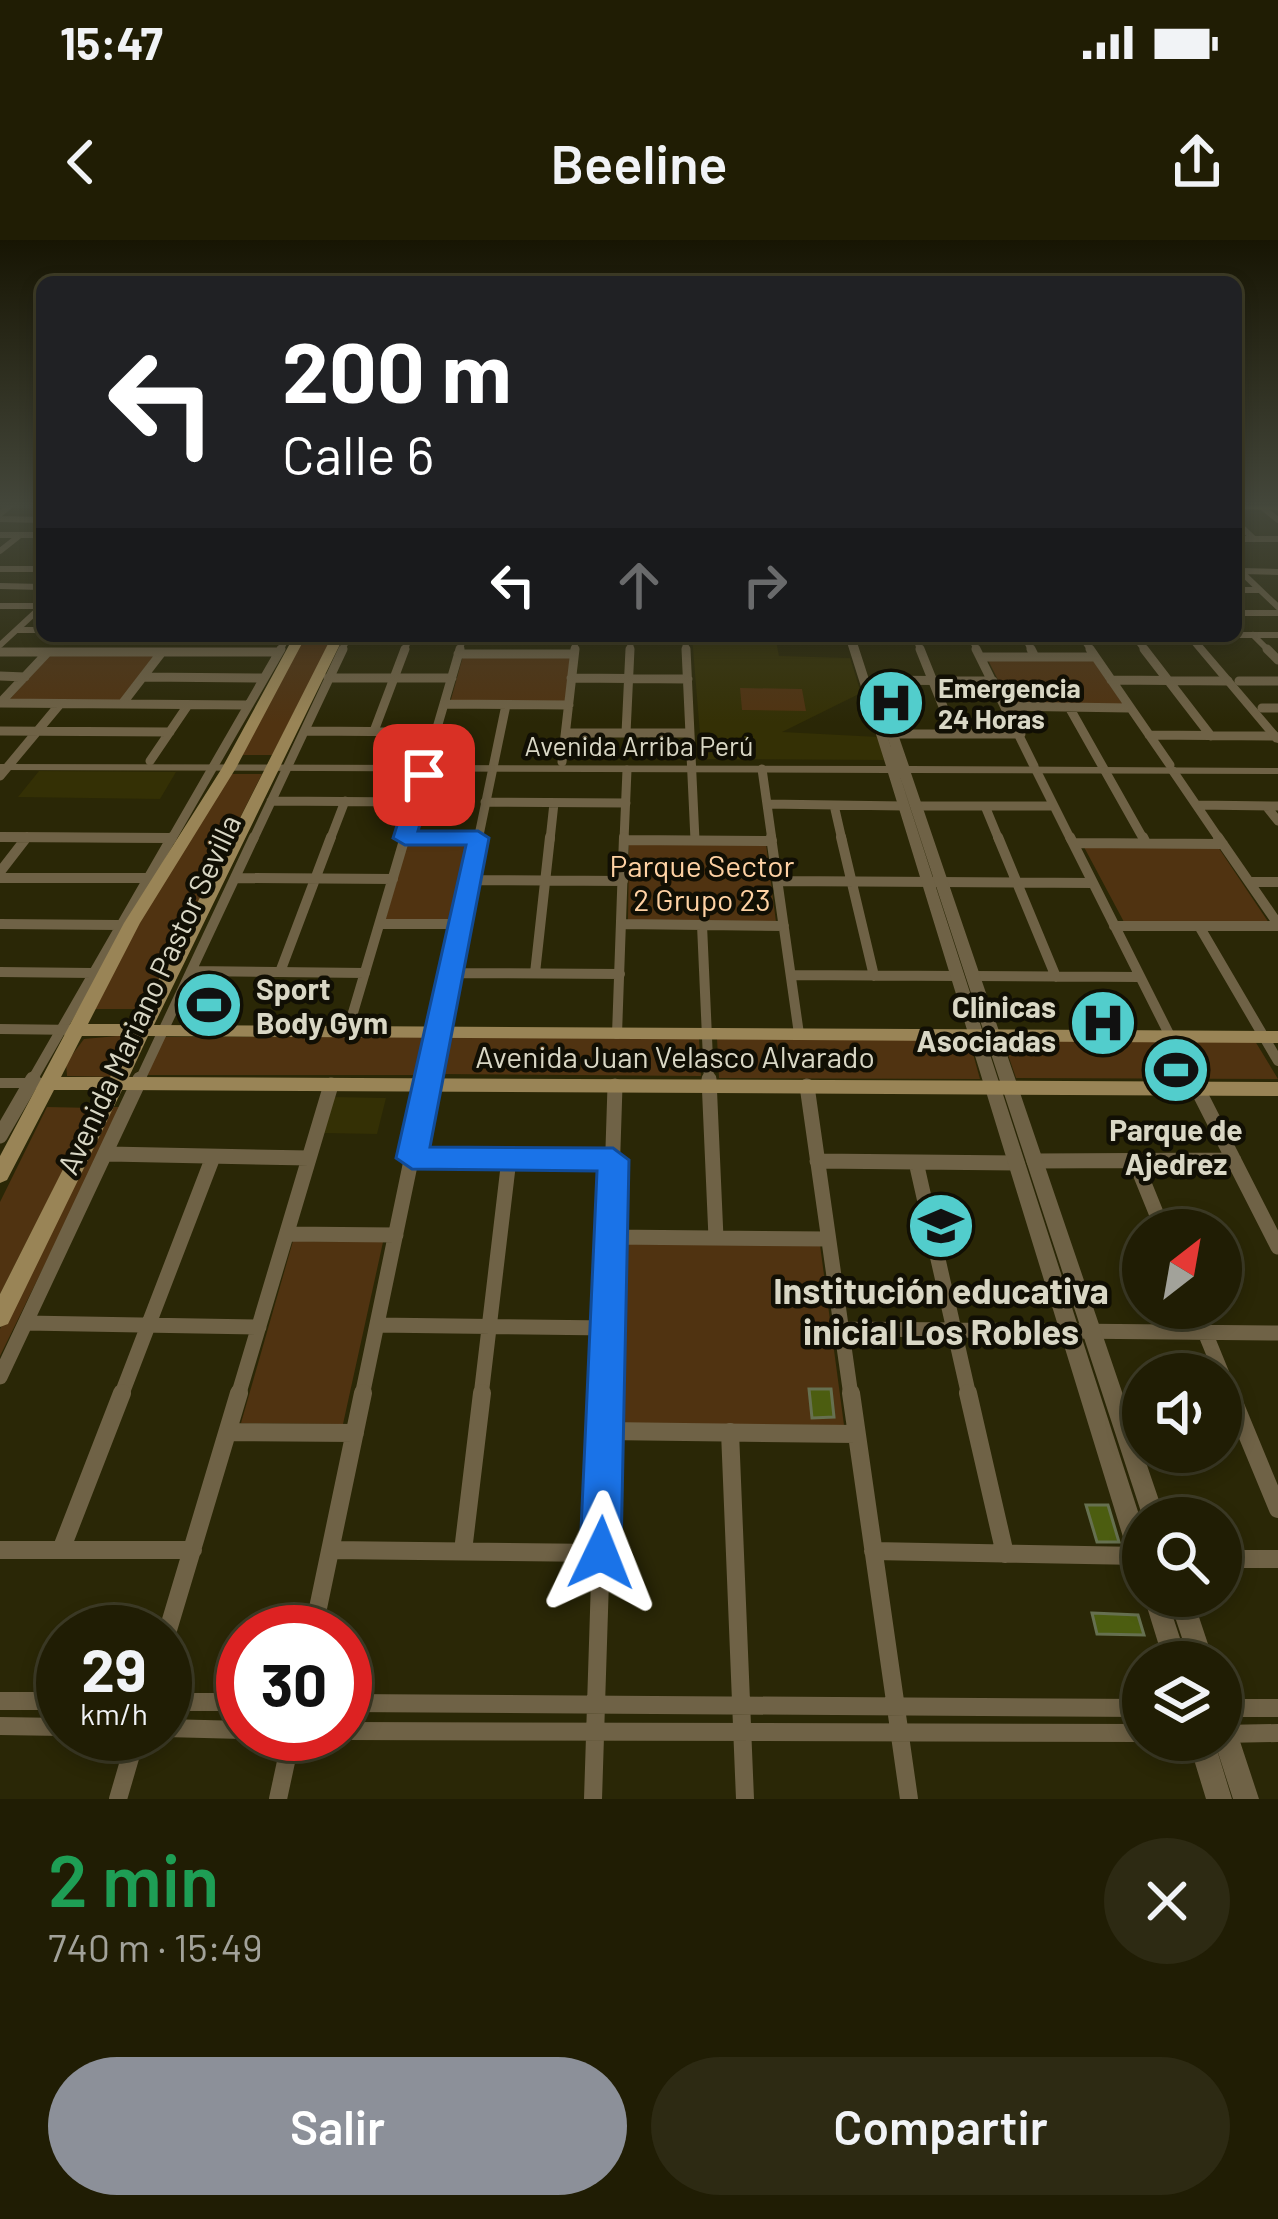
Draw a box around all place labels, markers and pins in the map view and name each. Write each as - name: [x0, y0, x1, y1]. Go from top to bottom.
- hospital icon: Emergencia 24 Horas: [856, 668, 926, 738]
- place label: Emergencia 24 Horas: [938, 671, 1081, 734]
- pin: [373, 724, 475, 826]
- sports icon: Sport Body Gym: [174, 970, 244, 1040]
- place label: Sport Body Gym: [256, 970, 388, 1040]
- place label: Clinicas Asociadas: [917, 988, 1056, 1058]
- hospital icon: Clinicas Asociadas: [1068, 988, 1138, 1058]
- sports icon: Parque de Ajedrez: [1141, 1035, 1211, 1105]
- place label: Parque de Ajedrez: [1109, 1111, 1243, 1181]
- school or university icon: Institución educativa inicial Los Robles: [906, 1191, 976, 1261]
- place label: Institución educativa inicial Los Robles: [773, 1268, 1109, 1352]

